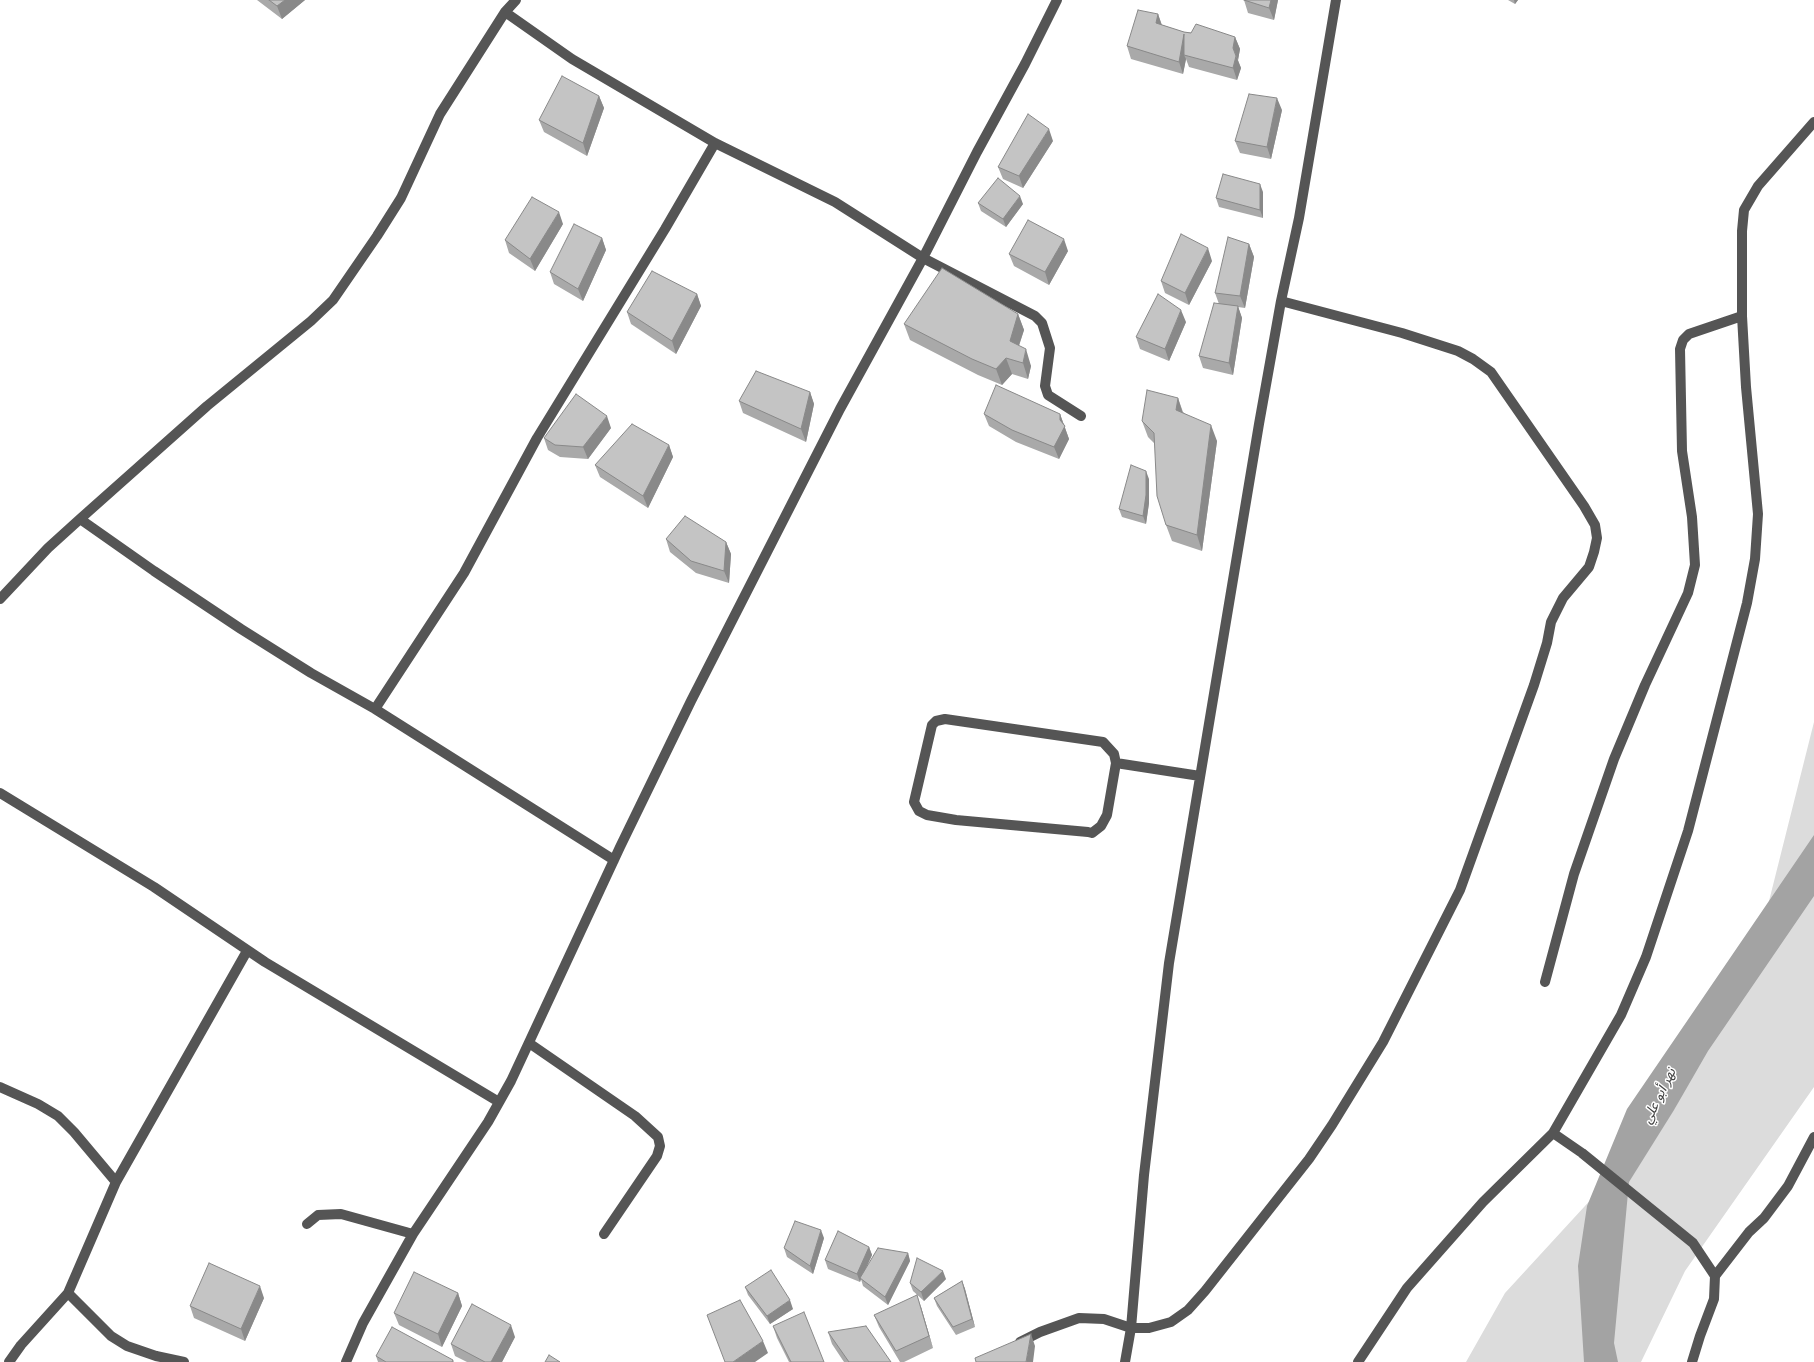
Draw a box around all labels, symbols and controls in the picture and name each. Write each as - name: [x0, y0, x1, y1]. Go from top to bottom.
- water label: نهر أبو علي: [1638, 1066, 1680, 1126]

